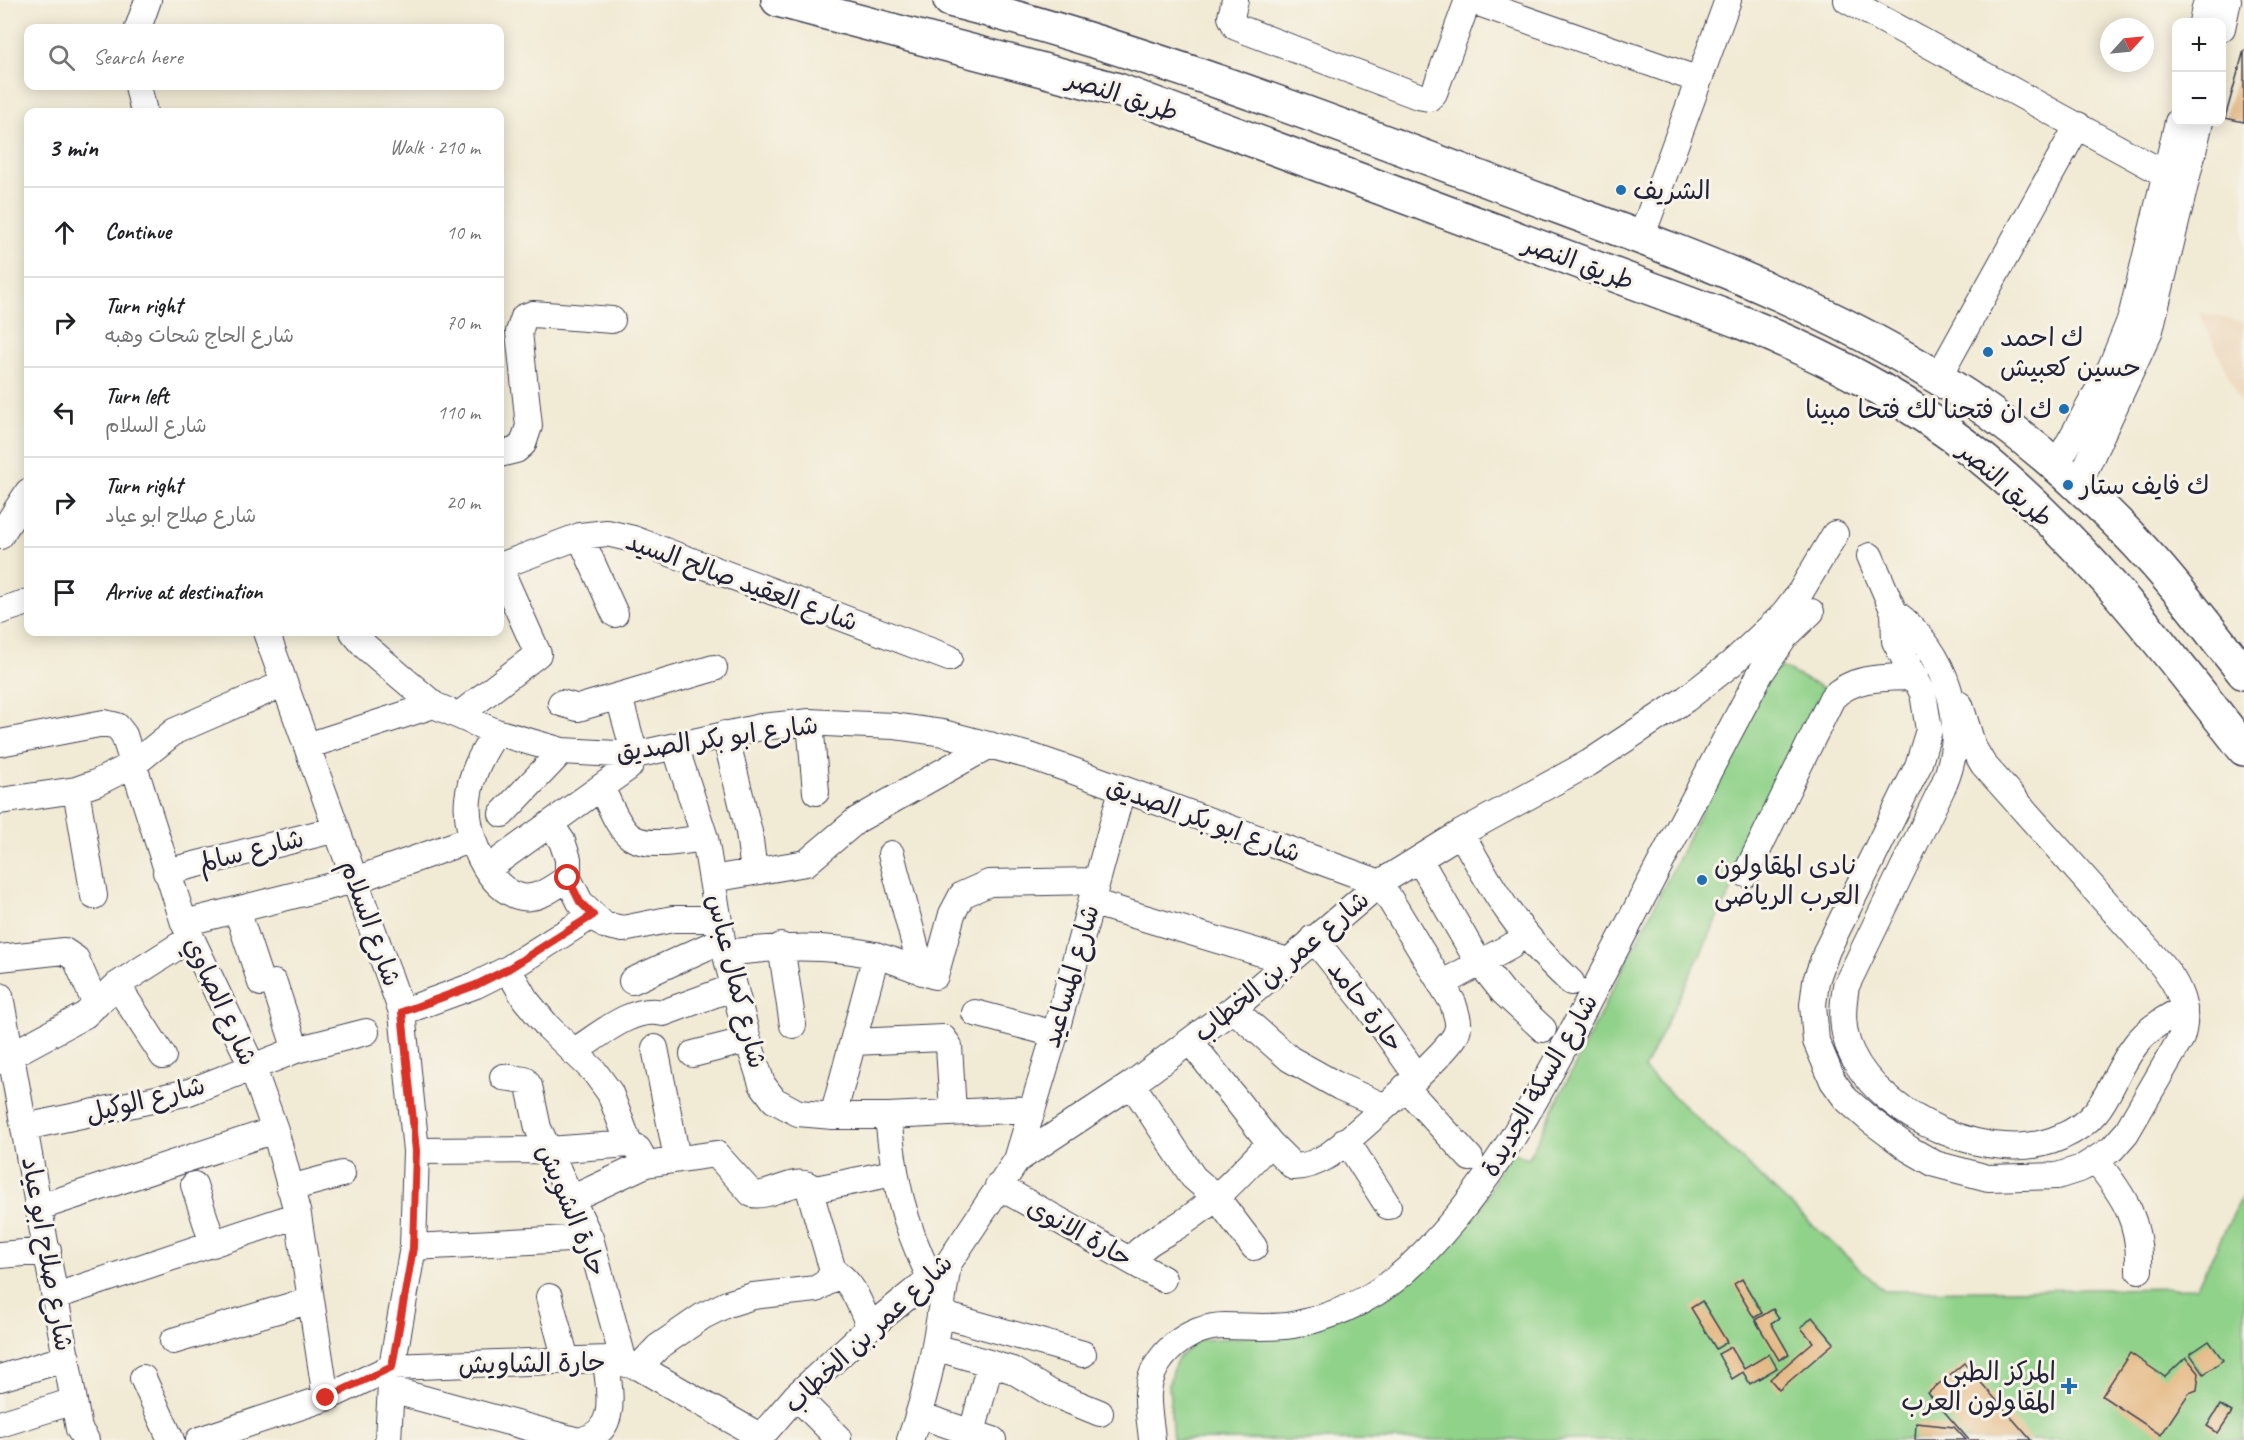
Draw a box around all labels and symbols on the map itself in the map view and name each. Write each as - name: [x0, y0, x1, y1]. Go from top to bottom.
- north arrow: [2100, 18, 2154, 72]
- street label: طريق النصر: [1061, 61, 1183, 129]
- place label: الشريف: [1633, 174, 1711, 207]
- marker: الشريف: [1614, 183, 1628, 197]
- street label: طريق النصر: [1517, 227, 1639, 298]
- place label: ك احمد حسين كعبيش: [2000, 321, 2141, 384]
- marker: ك احمد حسين كعبيش: [1981, 345, 1995, 359]
- place label: ك ان فتحنا لك فتحا مبينا: [1805, 393, 2052, 426]
- marker: ك ان فتحنا لك فتحا مبينا: [2057, 402, 2071, 416]
- street label: طريق النصر: [1950, 433, 2060, 535]
- place label: ك فايف ستار: [2078, 469, 2209, 502]
- marker: ك فايف ستار: [2061, 478, 2075, 492]
- street label: شارع العقيد صالح السيد: [621, 524, 862, 640]
- street label: شارع ابو بكر الصديق: [614, 708, 821, 770]
- street label: شارع ابو بكر الصديق: [1102, 769, 1305, 871]
- street label: شارع سالم: [195, 821, 308, 882]
- place label: نادى المقاولون العرب الرياضى: [1714, 849, 1860, 912]
- street label: شارع السلام: [330, 855, 409, 992]
- route start: [554, 864, 580, 890]
- marker: نادى المقاولون العرب الرياضى: [1695, 873, 1709, 887]
- street label: شارع عمر بن الخطاب: [1187, 883, 1377, 1050]
- street label: شارع كمال عباس: [698, 891, 774, 1072]
- street label: شارع المساعيد: [1034, 901, 1108, 1052]
- street label: شارع الصاوي: [175, 932, 265, 1072]
- street label: حارة حامد: [1320, 954, 1411, 1059]
- street label: شارع السكة الجديدة: [1474, 988, 1606, 1183]
- street label: شارع الوكيل: [82, 1069, 209, 1131]
- street label: حارة الشويش: [529, 1139, 614, 1281]
- street label: شارع صلاح ابو عياد: [13, 1154, 81, 1354]
- street label: حارة الانوى: [1021, 1190, 1138, 1275]
- street label: شارع عمر بن الخطاب: [777, 1247, 960, 1421]
- street label: حارة الشاويش: [458, 1346, 606, 1381]
- place label: المركز الطبى المقاولون العرب: [1901, 1355, 2056, 1418]
- marker: المركز الطبى المقاولون العرب: [2060, 1377, 2078, 1395]
- route end: [312, 1384, 338, 1410]

